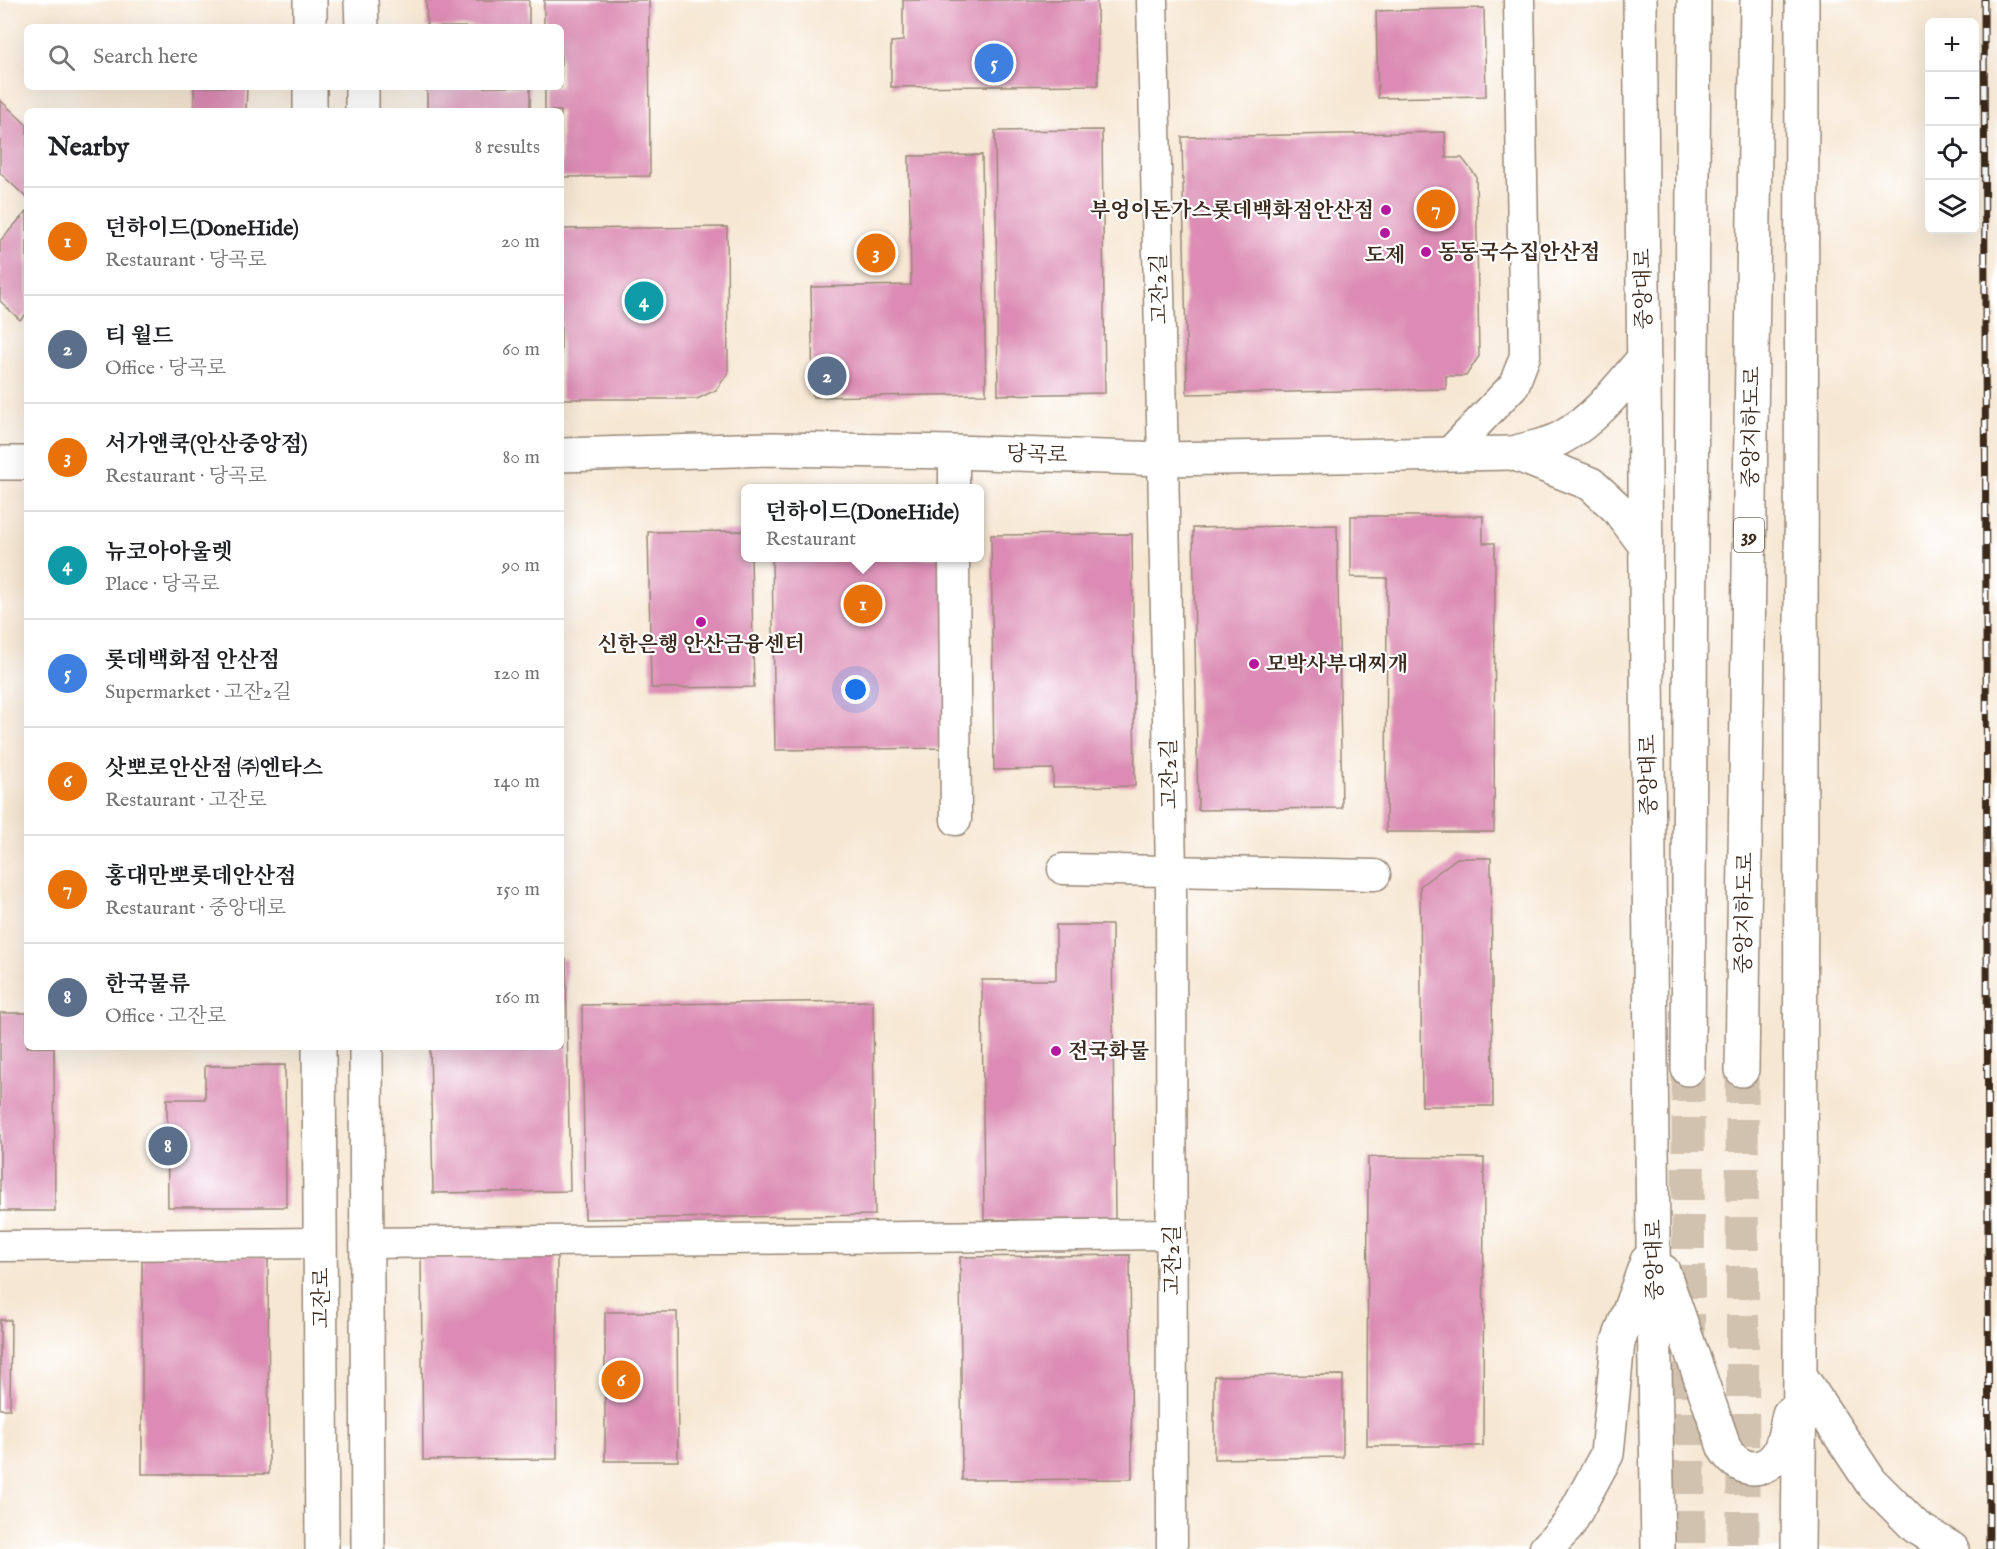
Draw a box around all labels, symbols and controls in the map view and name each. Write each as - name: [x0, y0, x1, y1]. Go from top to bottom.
- map controls: [1925, 18, 1979, 234]
- button: +: [1925, 18, 1979, 72]
- search box: [24, 24, 564, 90]
- pin: 5: [974, 40, 1014, 86]
- icon: search: [45, 41, 78, 74]
- text: Search here: [93, 43, 198, 71]
- button: −: [1925, 72, 1979, 126]
- button: locate: [1925, 126, 1979, 180]
- text: Nearby: [48, 131, 129, 164]
- text: 8 results: [474, 135, 540, 160]
- button: layers: [1925, 180, 1979, 234]
- pin: 7: [1416, 186, 1456, 232]
- place label: 부엉이돈가스롯데백화점안산점: [1090, 198, 1374, 225]
- marker: 부엉이돈가스롯데백화점안산점: [1379, 203, 1393, 217]
- text: 던하이드(DoneHide): [105, 215, 299, 243]
- marker: 도제: [1378, 226, 1392, 240]
- text: 1: [64, 229, 71, 254]
- text: 20 m: [501, 229, 540, 254]
- pin: 3: [856, 230, 896, 276]
- place label: 동동국수집안산점: [1438, 240, 1600, 267]
- place label: 도제: [1365, 243, 1405, 270]
- marker: 동동국수집안산점: [1419, 245, 1433, 259]
- text: Restaurant · 당곡로: [105, 248, 267, 273]
- street label: 중앙대로: [1630, 248, 1659, 330]
- street label: 고잔2길: [1146, 253, 1175, 325]
- pin: 4: [624, 278, 664, 324]
- text: 티 월드: [105, 323, 174, 351]
- text: 2: [63, 337, 72, 362]
- text: 60 m: [502, 337, 540, 362]
- pin: 2: [808, 354, 846, 398]
- text: Office · 당곡로: [105, 356, 226, 381]
- street label: 중앙지하도로: [1738, 366, 1767, 488]
- text: 서가앤쿡(안산중앙점): [105, 431, 308, 459]
- street label: 당곡로: [1006, 441, 1068, 470]
- text: 3: [64, 445, 71, 470]
- text: 80 m: [503, 445, 540, 470]
- text: Restaurant · 당곡로: [105, 464, 267, 489]
- popup: [741, 484, 984, 562]
- text: 던하이드(DoneHide): [766, 499, 959, 527]
- road number: 39: [1734, 518, 1764, 552]
- text: Restaurant: [766, 527, 856, 552]
- text: 뉴코아아울렛: [105, 539, 233, 567]
- text: 4: [63, 553, 72, 578]
- text: 90 m: [502, 553, 540, 578]
- text: Place · 당곡로: [105, 572, 220, 597]
- pin: 1: [844, 582, 882, 626]
- marker: 신한은행 안산금융센터: [694, 615, 708, 629]
- place label: 신한은행 안산금융센터: [597, 632, 805, 659]
- text: 롯데백화점 안산점: [105, 647, 280, 675]
- place label: 모박사부대찌개: [1266, 652, 1408, 679]
- marker: 모박사부대찌개: [1247, 657, 1261, 671]
- text: 5: [64, 661, 71, 686]
- text: 120 m: [494, 661, 540, 686]
- your location: [841, 675, 870, 704]
- text: Supermarket · 고잔2길: [105, 680, 291, 705]
- street label: 중앙대로: [1635, 734, 1664, 816]
- street label: 고잔2길: [1156, 738, 1185, 810]
- text: 삿뽀로안산점 ㈜엔타스: [105, 755, 323, 783]
- text: 6: [63, 769, 72, 794]
- text: 140 m: [493, 769, 540, 794]
- text: Restaurant · 고잔로: [105, 788, 267, 813]
- street label: 중앙지하도로: [1731, 852, 1760, 974]
- text: 홍대만뽀롯데안산점: [105, 863, 296, 891]
- text: 7: [63, 877, 72, 902]
- text: 150 m: [496, 877, 540, 902]
- text: Restaurant · 중앙대로: [105, 896, 286, 921]
- text: 한국물류: [105, 971, 190, 999]
- text: 8: [64, 985, 71, 1010]
- text: 160 m: [494, 985, 540, 1010]
- text: Office · 고잔로: [105, 1004, 226, 1029]
- place label: 전국화물: [1068, 1039, 1149, 1066]
- marker: 전국화물: [1049, 1044, 1063, 1058]
- pin: 8: [148, 1124, 188, 1168]
- street label: 중앙대로: [1641, 1219, 1670, 1301]
- street label: 고잔2길: [1160, 1225, 1187, 1295]
- street label: 고잔로: [309, 1268, 336, 1328]
- pin: 6: [602, 1358, 640, 1402]

